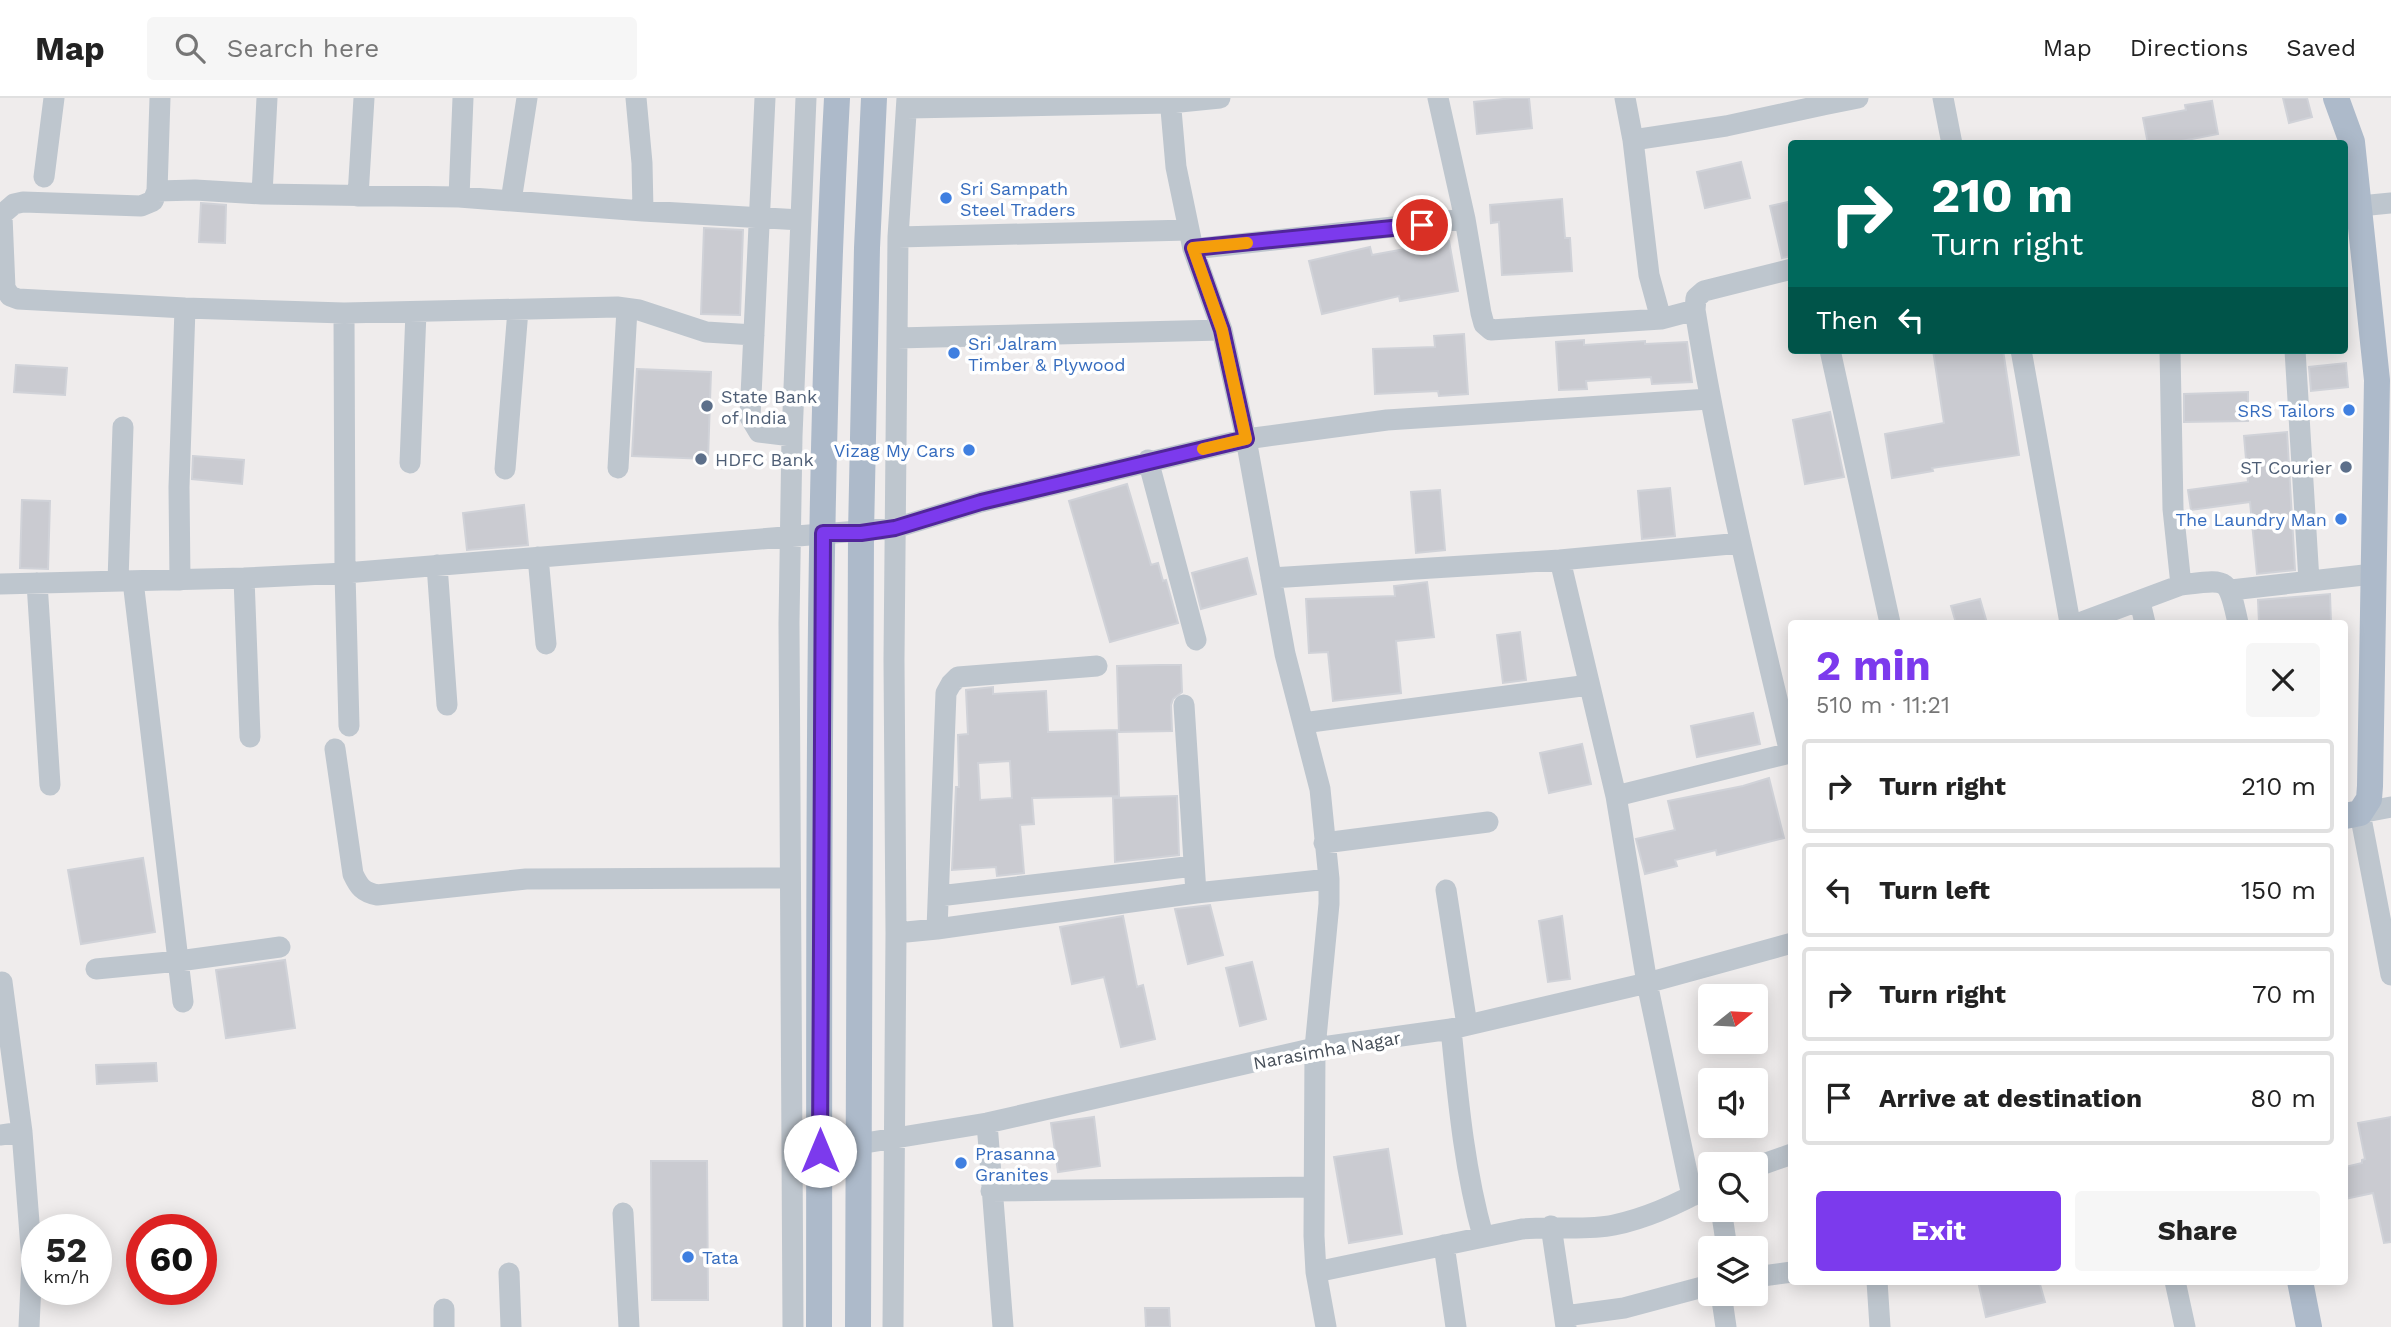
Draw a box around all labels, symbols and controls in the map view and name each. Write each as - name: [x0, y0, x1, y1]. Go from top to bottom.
- search box: [147, 17, 637, 80]
- text: Map: [35, 29, 105, 68]
- icon: search: [171, 29, 209, 67]
- text: Search here: [227, 33, 379, 63]
- text: Map: [2043, 34, 2092, 62]
- text: Directions: [2130, 34, 2248, 62]
- text: Saved: [2286, 34, 2356, 62]
- text: 210 m: [1931, 166, 2073, 224]
- icon: right: [1816, 168, 1907, 259]
- place label: Sri Sampath Steel Traders: [960, 178, 1075, 220]
- marker: Sri Sampath Steel Traders: [938, 190, 954, 206]
- pin: [1392, 195, 1452, 255]
- icon: arrive: [1403, 206, 1441, 244]
- text: Turn right: [1931, 225, 2083, 263]
- icon: left: [1892, 301, 1930, 339]
- text: Then: [1816, 305, 1878, 335]
- place label: Sri Jalram Timber & Plywood: [968, 333, 1126, 375]
- marker: Sri Jalram Timber & Plywood: [946, 345, 962, 361]
- place label: State Bank of India: [721, 386, 817, 428]
- marker: State Bank of India: [699, 398, 715, 414]
- place label: SRS Tailors: [2238, 400, 2335, 421]
- marker: SRS Tailors: [2341, 402, 2357, 418]
- place label: Vizag My Cars: [834, 440, 955, 461]
- marker: Vizag My Cars: [961, 442, 977, 458]
- place label: HDFC Bank: [715, 449, 814, 470]
- marker: HDFC Bank: [693, 451, 709, 467]
- place label: ST Courier: [2240, 457, 2332, 478]
- marker: ST Courier: [2338, 459, 2354, 475]
- place label: The Laundry Man: [2175, 509, 2327, 530]
- marker: The Laundry Man: [2333, 511, 2349, 527]
- text: 2 min: [1816, 641, 1931, 690]
- button: close: [2246, 643, 2320, 717]
- text: 510 m · 11:21: [1816, 692, 1950, 719]
- icon: right: [1820, 767, 1858, 805]
- text: Turn right: [1879, 771, 2006, 801]
- text: 210 m: [2241, 771, 2316, 801]
- icon: left: [1820, 871, 1858, 909]
- text: Turn left: [1879, 875, 1990, 905]
- text: 150 m: [2241, 875, 2316, 905]
- icon: right: [1820, 975, 1858, 1013]
- text: Turn right: [1879, 979, 2006, 1009]
- text: 70 m: [2252, 979, 2316, 1009]
- north arrow: [1698, 984, 1768, 1054]
- map controls: [1698, 984, 1768, 1306]
- street label: Narasimha Nagar: [1252, 1027, 1402, 1073]
- button: sound: [1698, 1068, 1768, 1138]
- icon: arrive: [1820, 1079, 1858, 1117]
- text: Arrive at destination: [1879, 1083, 2142, 1113]
- text: 80 m: [2250, 1083, 2316, 1113]
- position arrow: [783, 1114, 857, 1188]
- place label: Prasanna Granites: [975, 1143, 1055, 1185]
- button: search: [1698, 1152, 1768, 1222]
- marker: Prasanna Granites: [953, 1155, 969, 1171]
- button: Exit: [1816, 1191, 2061, 1271]
- button: Share: [2075, 1191, 2320, 1271]
- speed limit sign: 60: [126, 1214, 217, 1305]
- text: 52: [46, 1229, 87, 1271]
- button: layers: [1698, 1236, 1768, 1306]
- place label: Tata: [702, 1247, 739, 1268]
- marker: Tata: [680, 1249, 696, 1265]
- text: km/h: [43, 1266, 90, 1287]

